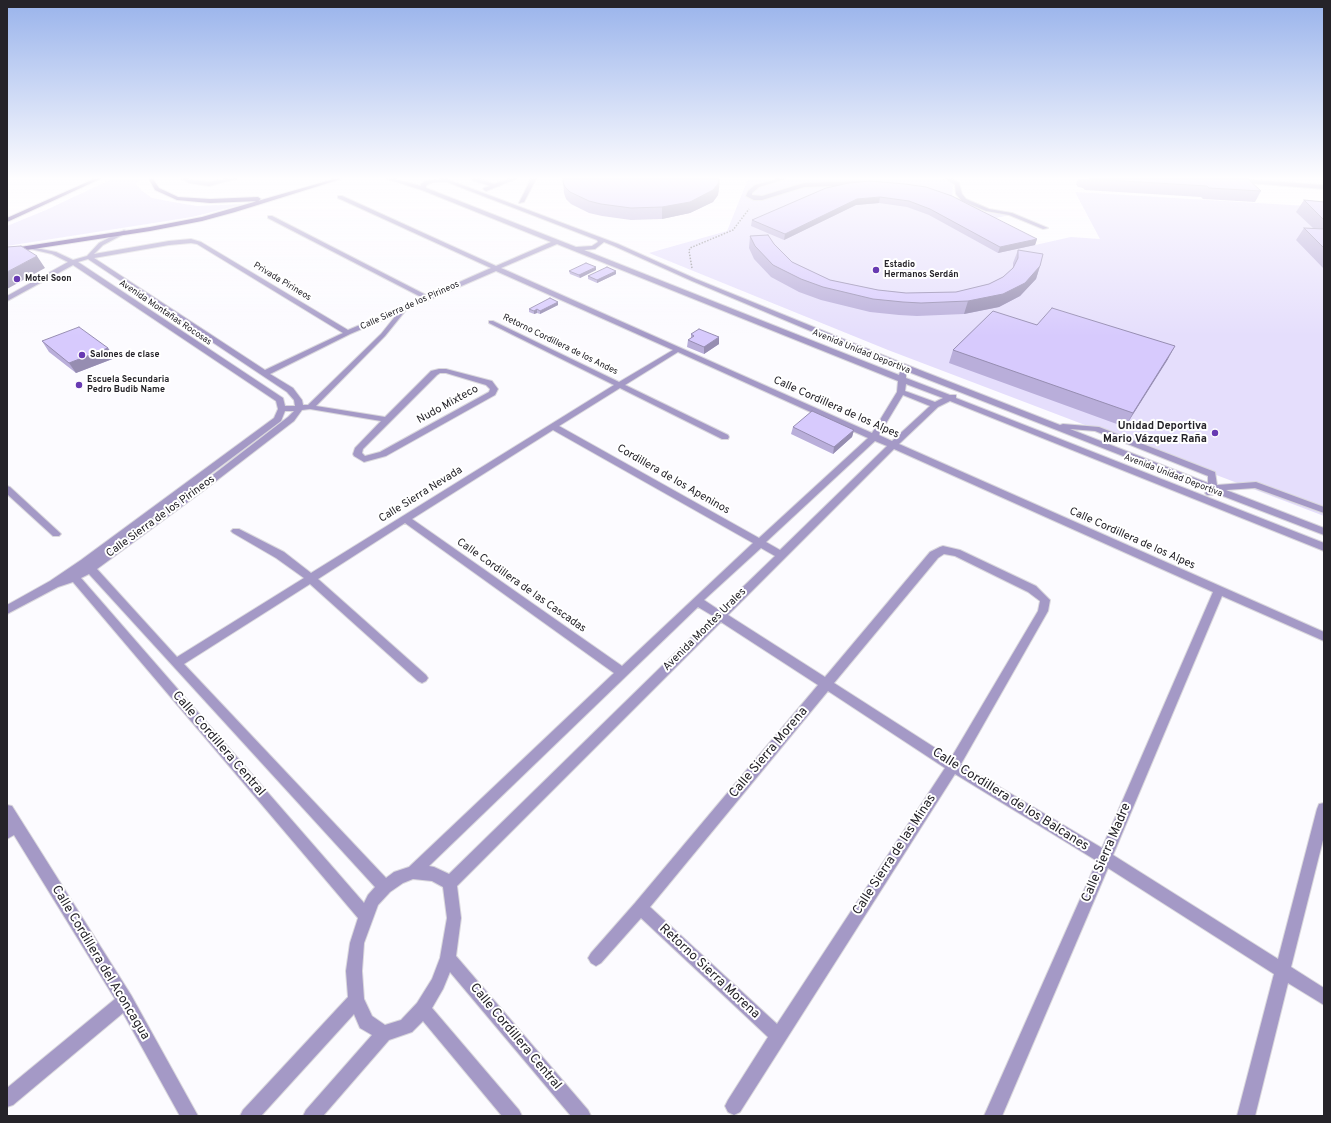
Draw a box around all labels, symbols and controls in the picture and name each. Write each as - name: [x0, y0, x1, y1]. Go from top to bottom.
- street label: Privada Pirineos: [251, 260, 313, 304]
- place label: Estadio Hermanos Serdán: [884, 260, 959, 281]
- marker: Estadio Hermanos Serdán: [871, 265, 881, 275]
- marker: Motel Soon: [12, 274, 22, 284]
- place label: Motel Soon: [25, 274, 72, 284]
- street label: Avenida Montañas Rocosas: [117, 278, 213, 348]
- street label: Calle Sierra de los Pirineos: [359, 279, 461, 333]
- street label: Retorno Cordillera de los Andes: [501, 312, 619, 378]
- street label: Avenida Unidad Deportiva: [811, 327, 911, 377]
- marker: Salones de clase: [77, 350, 87, 360]
- place label: Salones de clase: [90, 350, 159, 360]
- street label: Calle Cordillera de los Alpes: [771, 374, 901, 442]
- place label: Escuela Secundaria Pedro Budib Name: [87, 375, 169, 396]
- marker: Escuela Secundaria Pedro Budib Name: [74, 380, 84, 390]
- street label: Nudo Mixteco: [415, 383, 481, 427]
- place label: Unidad Deportiva Mario Vázquez Raña: [1103, 420, 1207, 446]
- marker: Unidad Deportiva Mario Vázquez Raña: [1210, 428, 1220, 438]
- street label: Cordillera de los Apeninos: [614, 442, 732, 518]
- street label: Avenida Unidad Deportiva: [1122, 452, 1224, 500]
- street label: Calle Sierra Nevada: [377, 464, 465, 526]
- street label: Calle Sierra de los Pirineos: [104, 473, 218, 561]
- street label: Calle Cordillera de los Alpes: [1067, 505, 1197, 573]
- street label: Calle Cordillera de las Cascadas: [454, 536, 588, 636]
- street label: Avenida Montes Urales: [661, 586, 749, 674]
- street label: Calle Cordillera Central: [168, 688, 268, 800]
- street label: Calle Sierra Morena: [726, 704, 812, 802]
- street label: Calle Cordillera de los Balcanes: [929, 745, 1091, 855]
- street label: Calle Sierra de las Minas: [850, 792, 940, 918]
- street label: Calle Sierra Madre: [1079, 801, 1135, 905]
- street label: Calle Cordillera del Aconcagua: [48, 883, 152, 1043]
- street label: Retorno Sierra Morena: [656, 921, 762, 1023]
- street label: Calle Cordillera Central: [466, 981, 564, 1093]

